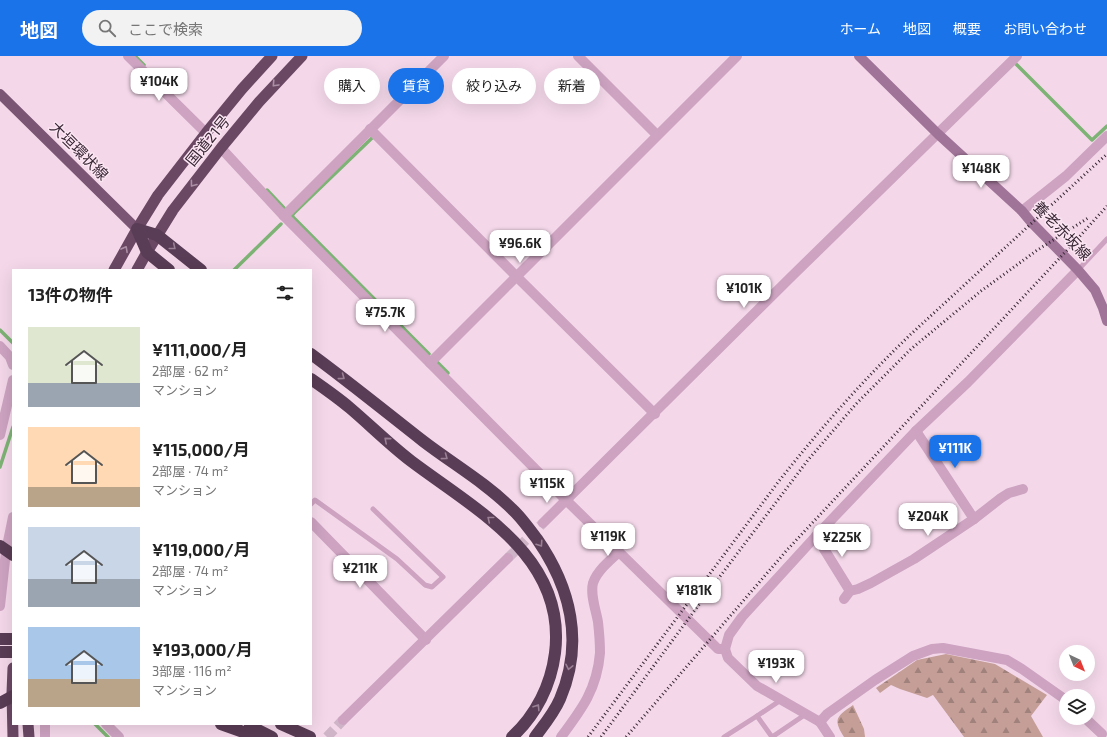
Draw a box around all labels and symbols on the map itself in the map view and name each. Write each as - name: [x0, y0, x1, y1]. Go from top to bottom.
- pin: ¥104K: [131, 68, 187, 102]
- one-way arrow: [273, 79, 280, 87]
- street label: 国道21号: [182, 112, 233, 169]
- street label: 大垣環状線: [47, 117, 113, 183]
- pin: ¥148K: [953, 155, 1009, 189]
- one-way arrow: [190, 180, 197, 187]
- street label: 養老赤坂線: [1030, 197, 1095, 264]
- pin: ¥96.6K: [487, 230, 553, 264]
- one-way arrow: [169, 243, 176, 250]
- one-way arrow: [121, 246, 128, 254]
- pin: ¥101K: [716, 275, 772, 309]
- pin: ¥75.7K: [352, 299, 418, 333]
- one-way arrow: [338, 372, 345, 379]
- pin: ¥111K: [927, 435, 983, 469]
- one-way arrow: [384, 438, 392, 445]
- one-way arrow: [441, 452, 448, 460]
- pin: ¥115K: [519, 470, 575, 504]
- pin: ¥204K: [900, 503, 956, 537]
- one-way arrow: [488, 517, 495, 524]
- pin: ¥119K: [580, 523, 636, 557]
- pin: ¥225K: [814, 524, 870, 558]
- one-way arrow: [535, 540, 543, 547]
- pin: ¥211K: [332, 555, 388, 589]
- pin: ¥181K: [666, 577, 722, 611]
- north arrow: [1059, 645, 1095, 681]
- pin: ¥193K: [748, 650, 804, 684]
- one-way arrow: [566, 663, 574, 670]
- one-way arrow: [532, 704, 540, 711]

